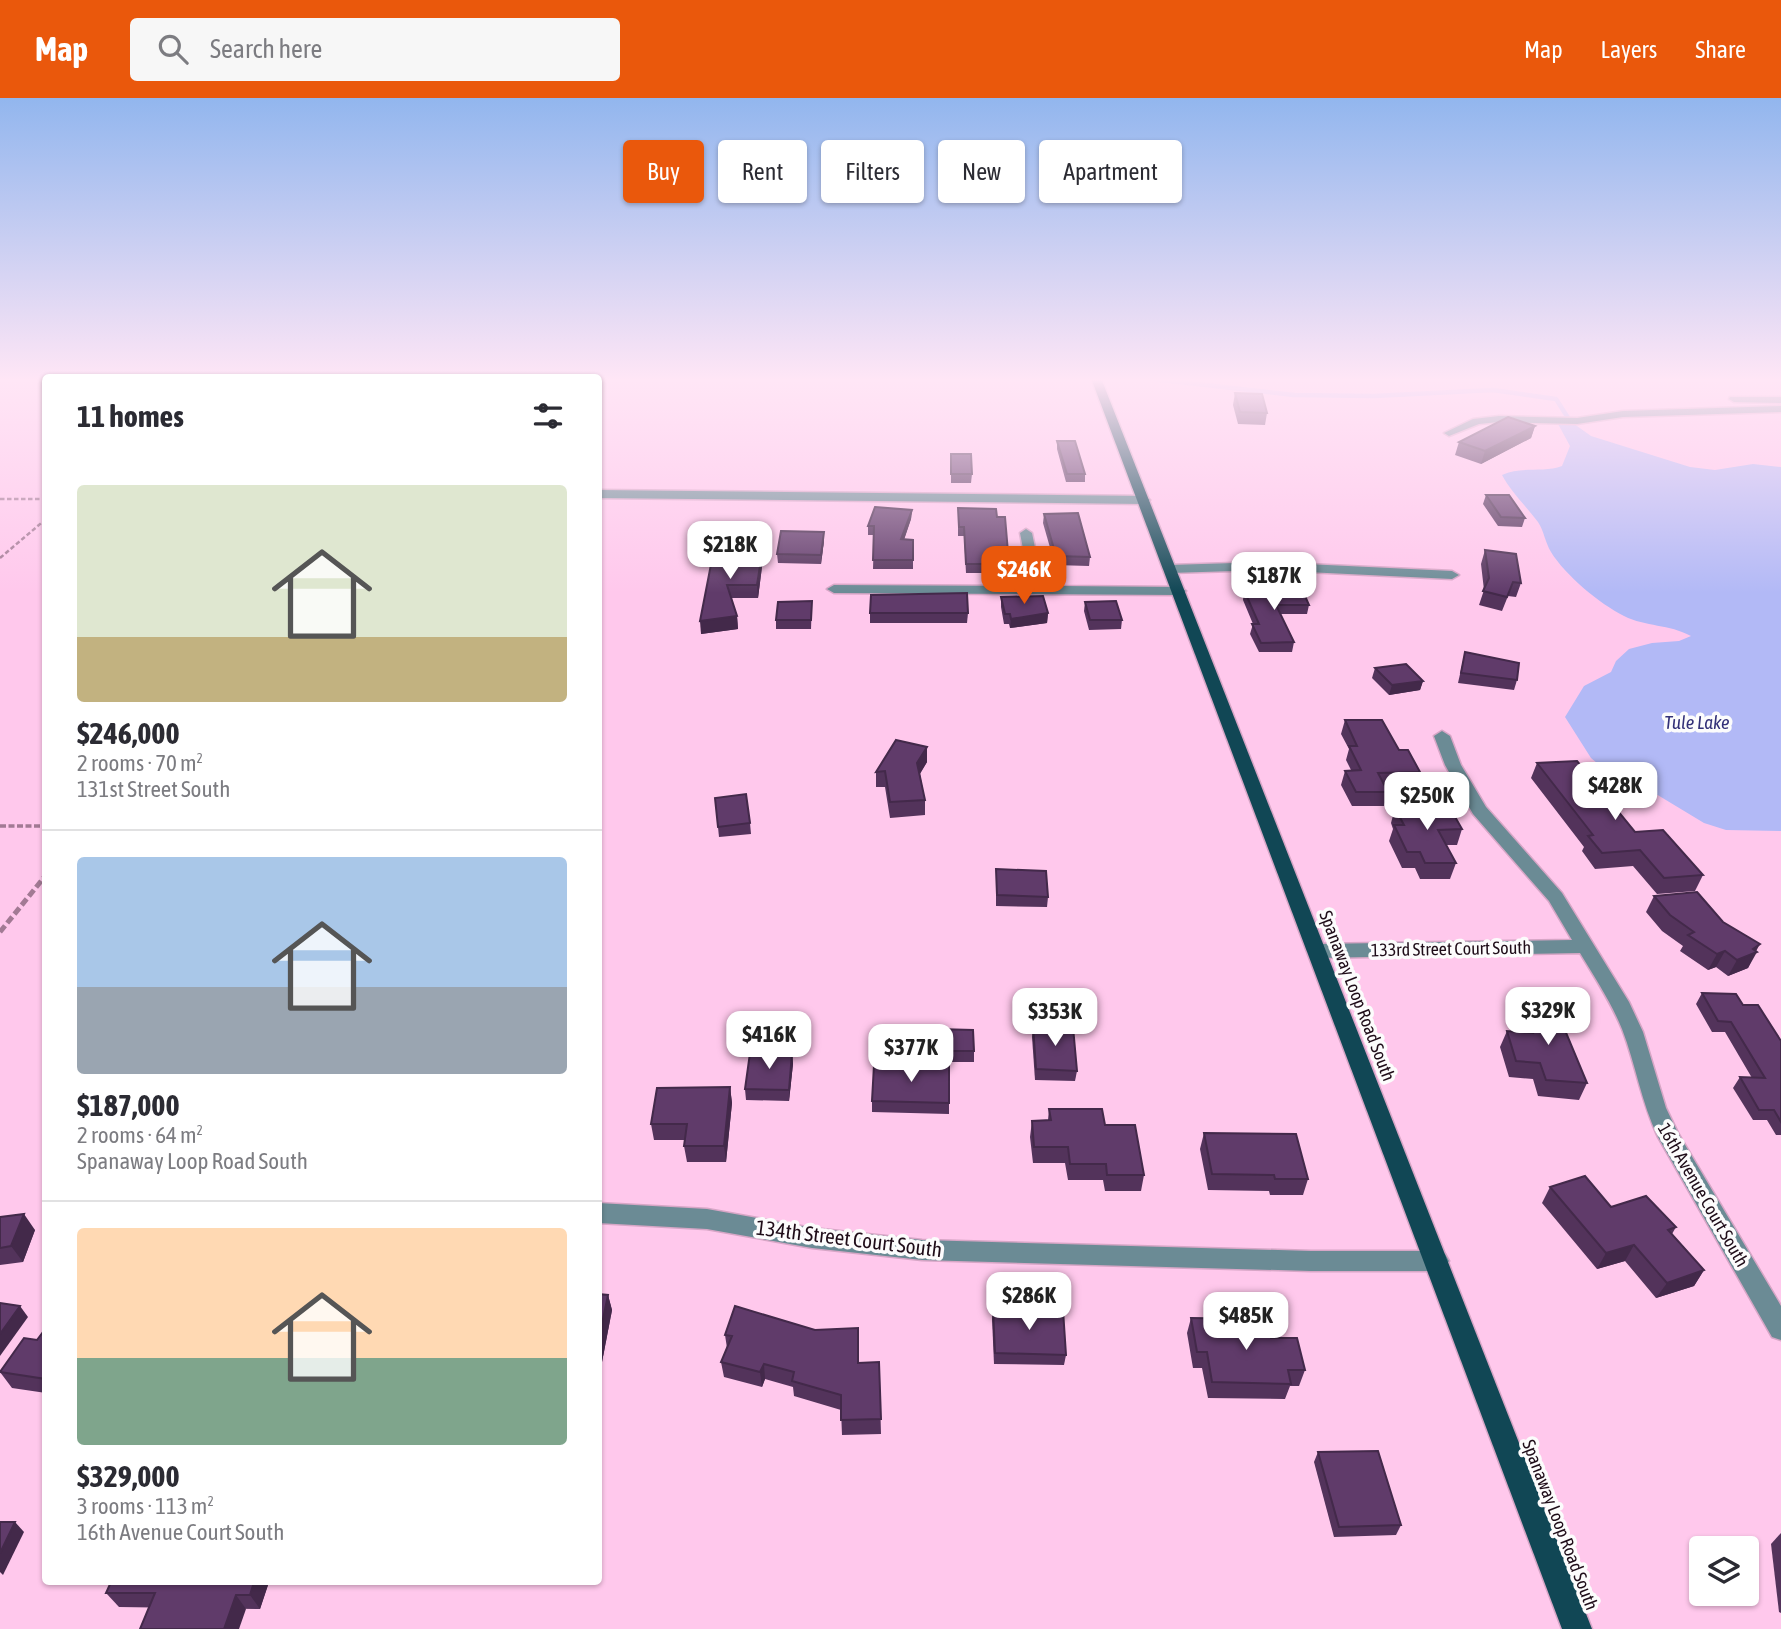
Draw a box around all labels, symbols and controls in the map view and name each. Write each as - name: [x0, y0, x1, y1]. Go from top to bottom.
- search box: [130, 18, 620, 81]
- text: Map: [35, 30, 88, 68]
- icon: search: [154, 30, 192, 68]
- text: Search here: [210, 34, 322, 64]
- text: Map: [1524, 36, 1563, 63]
- text: Layers: [1601, 36, 1657, 63]
- text: Share: [1695, 36, 1746, 63]
- chip: Buy: [623, 140, 704, 203]
- chip: Rent: [718, 140, 807, 203]
- chip: Filters: [821, 140, 924, 203]
- chip: New: [938, 140, 1025, 203]
- chip: Apartment: [1039, 140, 1182, 203]
- icon: filters: [529, 397, 567, 435]
- text: 11 homes: [77, 399, 184, 433]
- pin: $218K: [681, 522, 779, 581]
- icon: home: [259, 531, 385, 657]
- text: $218K: [703, 531, 757, 557]
- pin: $246K: [975, 546, 1073, 606]
- pin: $187K: [1225, 552, 1323, 612]
- text: $246K: [997, 556, 1051, 582]
- text: $187K: [1247, 562, 1301, 588]
- water label: Tule Lake: [1664, 711, 1730, 733]
- text: $246,000: [77, 716, 180, 750]
- text: 2 rooms · 70 m²: [77, 750, 203, 776]
- pin: $428K: [1566, 762, 1664, 822]
- pin: $250K: [1378, 772, 1476, 832]
- text: $428K: [1588, 772, 1642, 798]
- text: 131st Street South: [77, 776, 230, 802]
- text: $250K: [1400, 782, 1454, 808]
- icon: home: [259, 903, 385, 1029]
- street label: Spanaway Loop Road South: [1315, 908, 1400, 1084]
- street label: 133rd Street Court South: [1371, 937, 1531, 960]
- pin: $353K: [1006, 988, 1104, 1048]
- pin: $329K: [1499, 988, 1597, 1047]
- text: $329K: [1521, 997, 1575, 1023]
- text: $353K: [1028, 998, 1082, 1024]
- pin: $416K: [720, 1012, 818, 1071]
- text: $416K: [742, 1021, 796, 1047]
- pin: $377K: [862, 1024, 960, 1084]
- text: $377K: [884, 1034, 938, 1060]
- text: $187,000: [77, 1088, 180, 1122]
- street label: 16th Avenue Court South: [1654, 1119, 1753, 1270]
- text: 2 rooms · 64 m²: [77, 1122, 203, 1148]
- text: Spanaway Loop Road South: [77, 1148, 308, 1174]
- street label: 134th Street Court South: [755, 1215, 943, 1261]
- pin: $286K: [980, 1272, 1078, 1332]
- icon: home: [259, 1274, 385, 1400]
- text: $286K: [1002, 1282, 1056, 1308]
- pin: $485K: [1197, 1292, 1295, 1352]
- text: $485K: [1219, 1302, 1273, 1328]
- street label: Spanaway Loop Road South: [1518, 1437, 1603, 1613]
- text: $329,000: [77, 1459, 180, 1493]
- text: 3 rooms · 113 m²: [77, 1493, 214, 1519]
- text: 16th Avenue Court South: [77, 1519, 284, 1545]
- map controls: [1689, 1536, 1759, 1606]
- button: layers: [1689, 1536, 1759, 1606]

